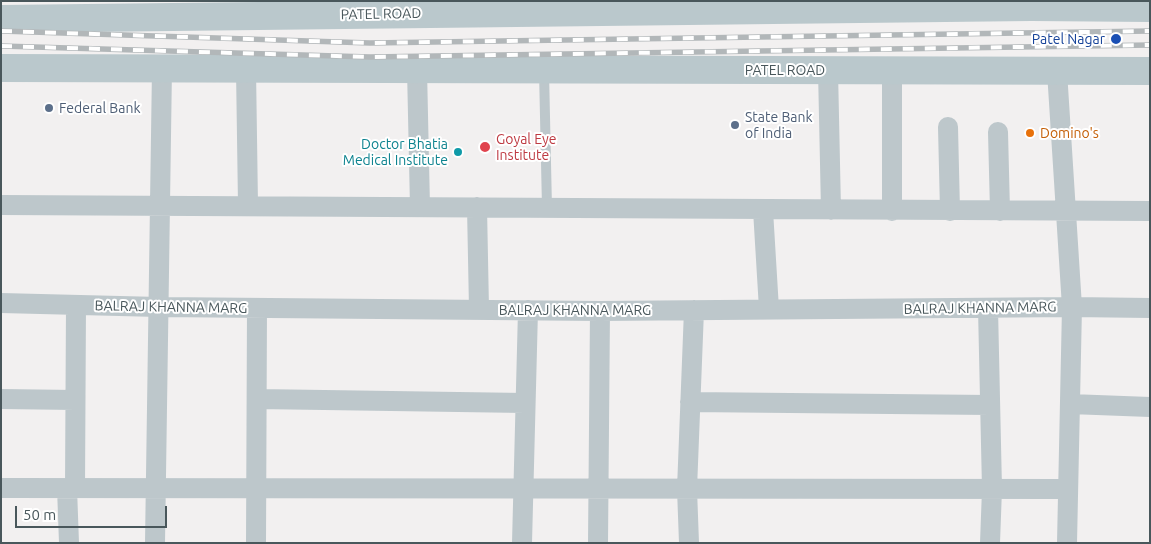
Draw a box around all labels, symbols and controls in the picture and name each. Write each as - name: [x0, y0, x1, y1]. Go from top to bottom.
- street label: PATEL ROAD: [341, 5, 421, 23]
- place label: Patel Nagar: [1032, 31, 1105, 47]
- marker: Patel Nagar: [1109, 32, 1123, 46]
- street label: PATEL ROAD: [745, 62, 825, 78]
- place label: Federal Bank: [59, 100, 141, 116]
- marker: Federal Bank: [43, 102, 55, 114]
- place label: State Bank of India: [745, 109, 813, 142]
- marker: State Bank of India: [729, 119, 741, 131]
- place label: Domino's: [1040, 125, 1099, 141]
- marker: Domino's: [1024, 127, 1036, 139]
- place label: Goyal Eye Institute: [496, 131, 556, 164]
- place label: Doctor Bhatia Medical Institute: [343, 136, 448, 168]
- marker: Goyal Eye Institute: [478, 140, 492, 154]
- marker: Doctor Bhatia Medical Institute: [452, 146, 464, 158]
- street label: BALRAJ KHANNA MARG: [95, 297, 247, 317]
- street label: BALRAJ KHANNA MARG: [904, 298, 1056, 318]
- street label: BALRAJ KHANNA MARG: [499, 302, 651, 318]
- scale bar: [18, 496, 170, 528]
- text: 50 m: [23, 506, 56, 523]

